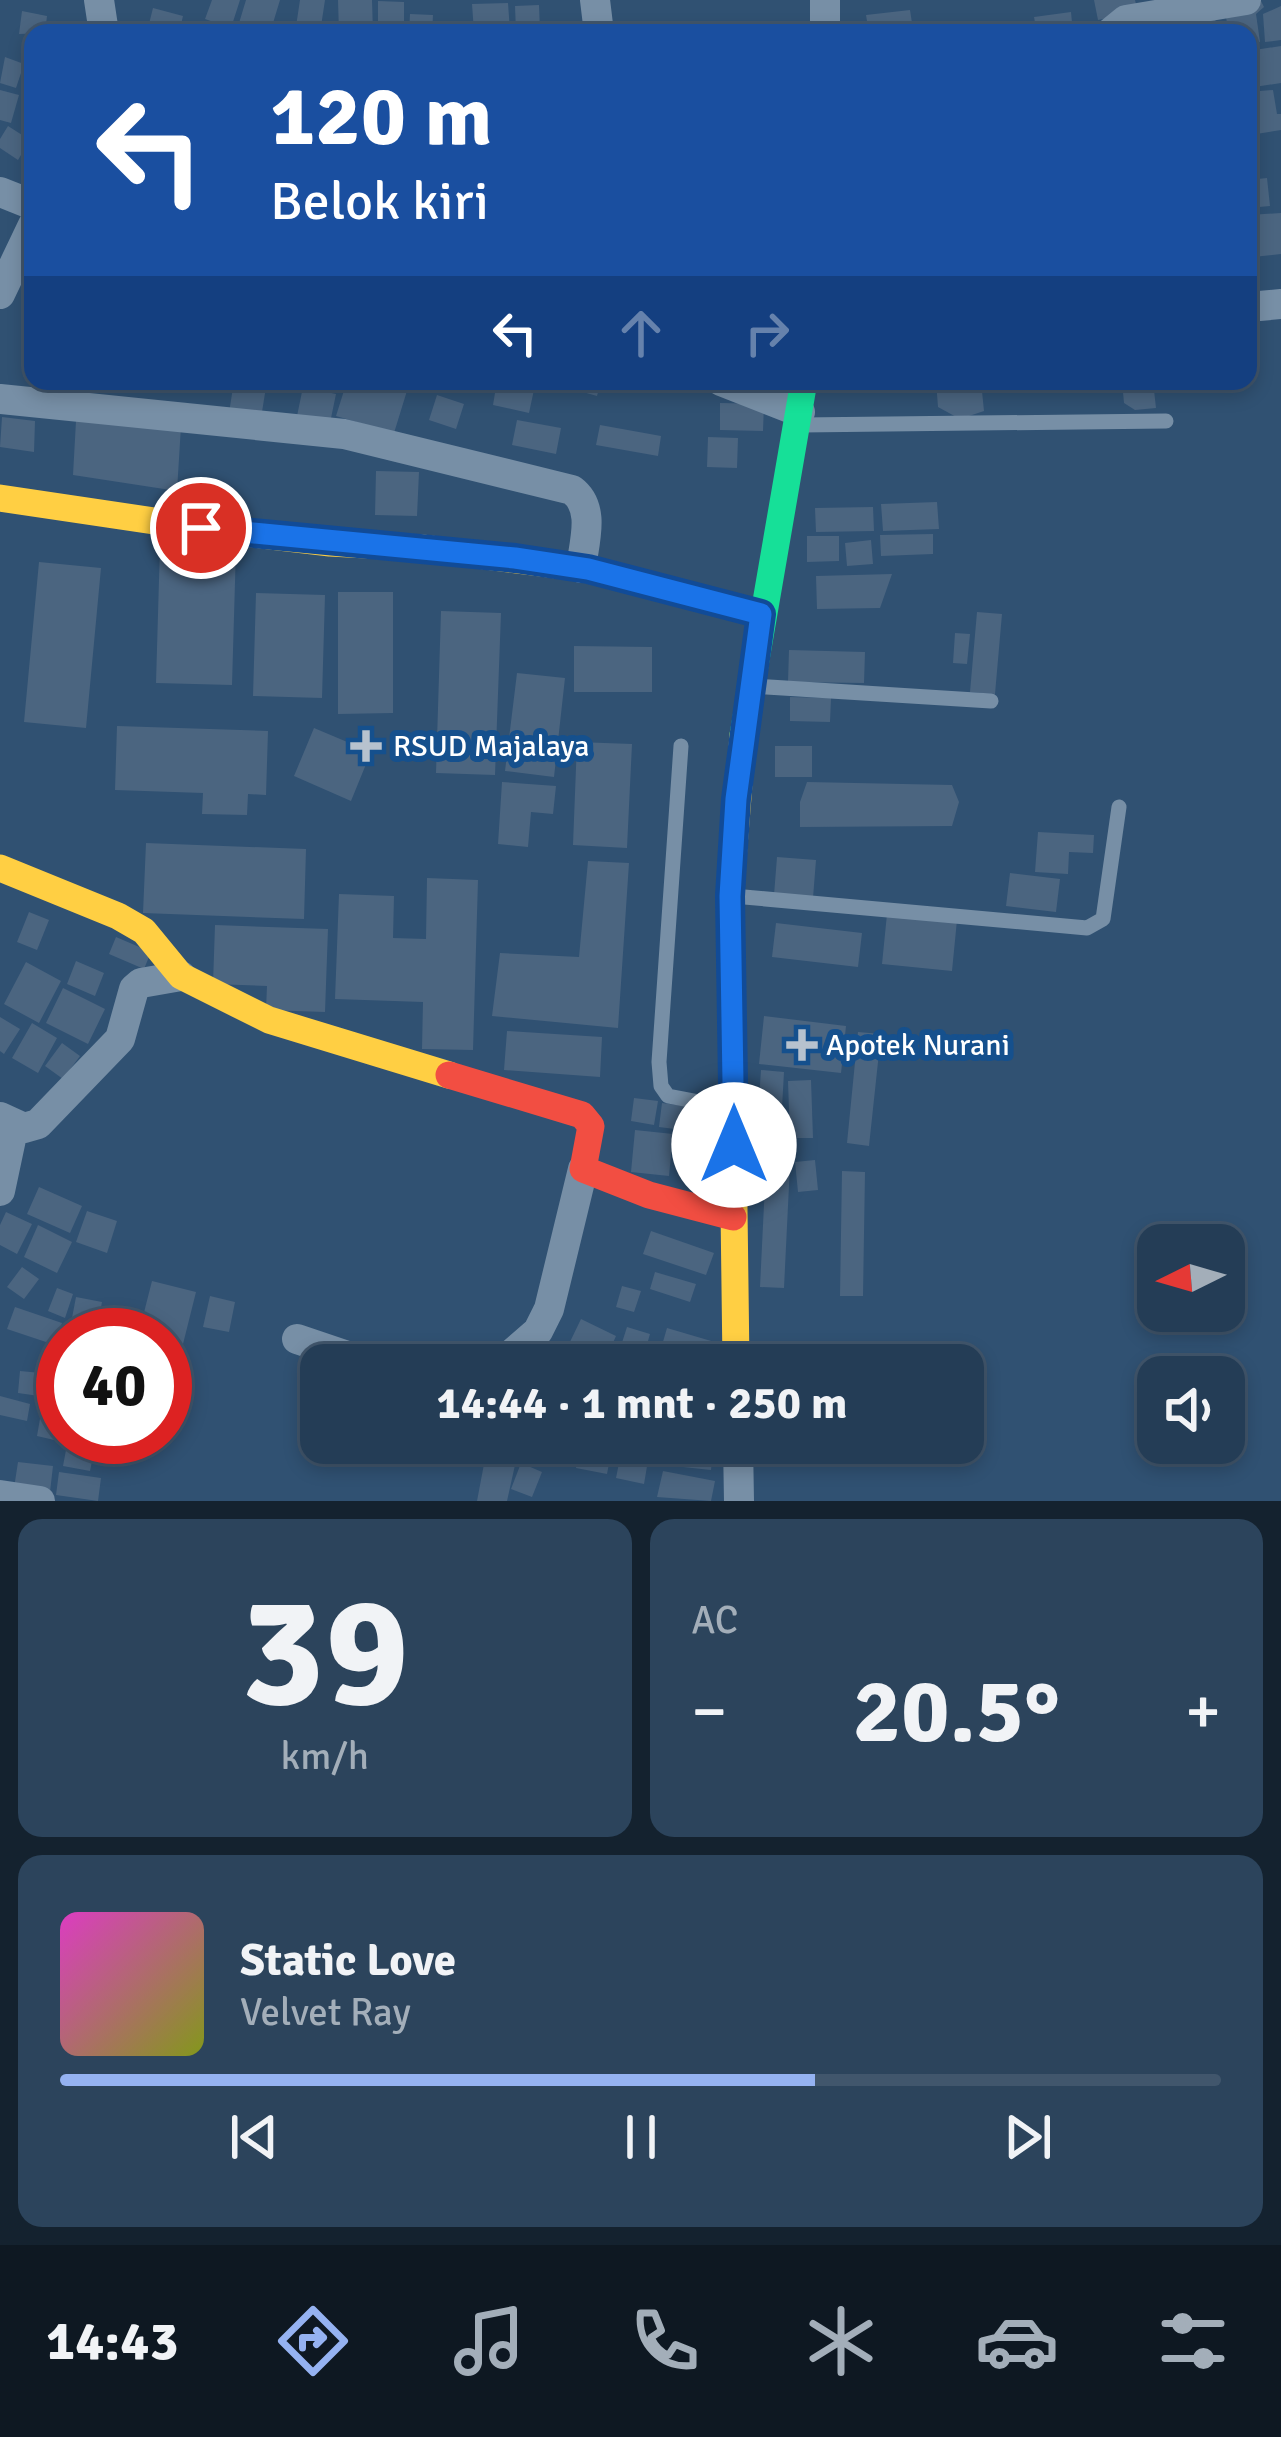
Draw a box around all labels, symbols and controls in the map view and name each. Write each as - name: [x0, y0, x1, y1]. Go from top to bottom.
- text: 120 m: [270, 65, 492, 169]
- icon: left: [72, 72, 228, 228]
- text: Belok kiri: [270, 168, 489, 235]
- icon: left: [482, 300, 548, 366]
- icon: ahead: [608, 300, 674, 366]
- icon: right: [734, 300, 800, 366]
- pin: [150, 477, 252, 579]
- icon: arrive: [168, 495, 234, 561]
- place label: RSUD Majalaya: [393, 728, 589, 765]
- marker: RSUD Majalaya: [350, 730, 382, 762]
- place label: Apotek Nurani: [826, 1027, 1010, 1064]
- marker: Apotek Nurani: [789, 1032, 815, 1058]
- position arrow: [671, 1082, 797, 1208]
- north arrow: [1137, 1224, 1245, 1332]
- map controls: [1137, 1224, 1245, 1464]
- speed limit sign: 40: [36, 1308, 192, 1464]
- button: sound: [1137, 1356, 1245, 1464]
- text: 14:44 · 1 mnt · 250 m: [437, 1376, 847, 1431]
- text: 39: [241, 1557, 409, 1750]
- text: AC: [692, 1596, 738, 1644]
- text: 20.5°: [852, 1656, 1060, 1767]
- text: −: [692, 1671, 727, 1752]
- text: +: [1185, 1671, 1221, 1752]
- text: km/h: [281, 1732, 369, 1780]
- text: Static Love: [240, 1933, 456, 1988]
- text: Velvet Ray: [240, 1988, 411, 2036]
- icon: previous: [221, 2104, 287, 2170]
- icon: pause: [608, 2104, 674, 2170]
- icon: next: [995, 2104, 1061, 2170]
- icon: directions: [271, 2299, 355, 2383]
- icon: music: [447, 2299, 531, 2383]
- icon: phone: [623, 2299, 707, 2383]
- icon: climate: [799, 2299, 883, 2383]
- icon: car: [975, 2299, 1059, 2383]
- icon: filters: [1151, 2299, 1235, 2383]
- text: 14:43: [46, 2308, 179, 2375]

